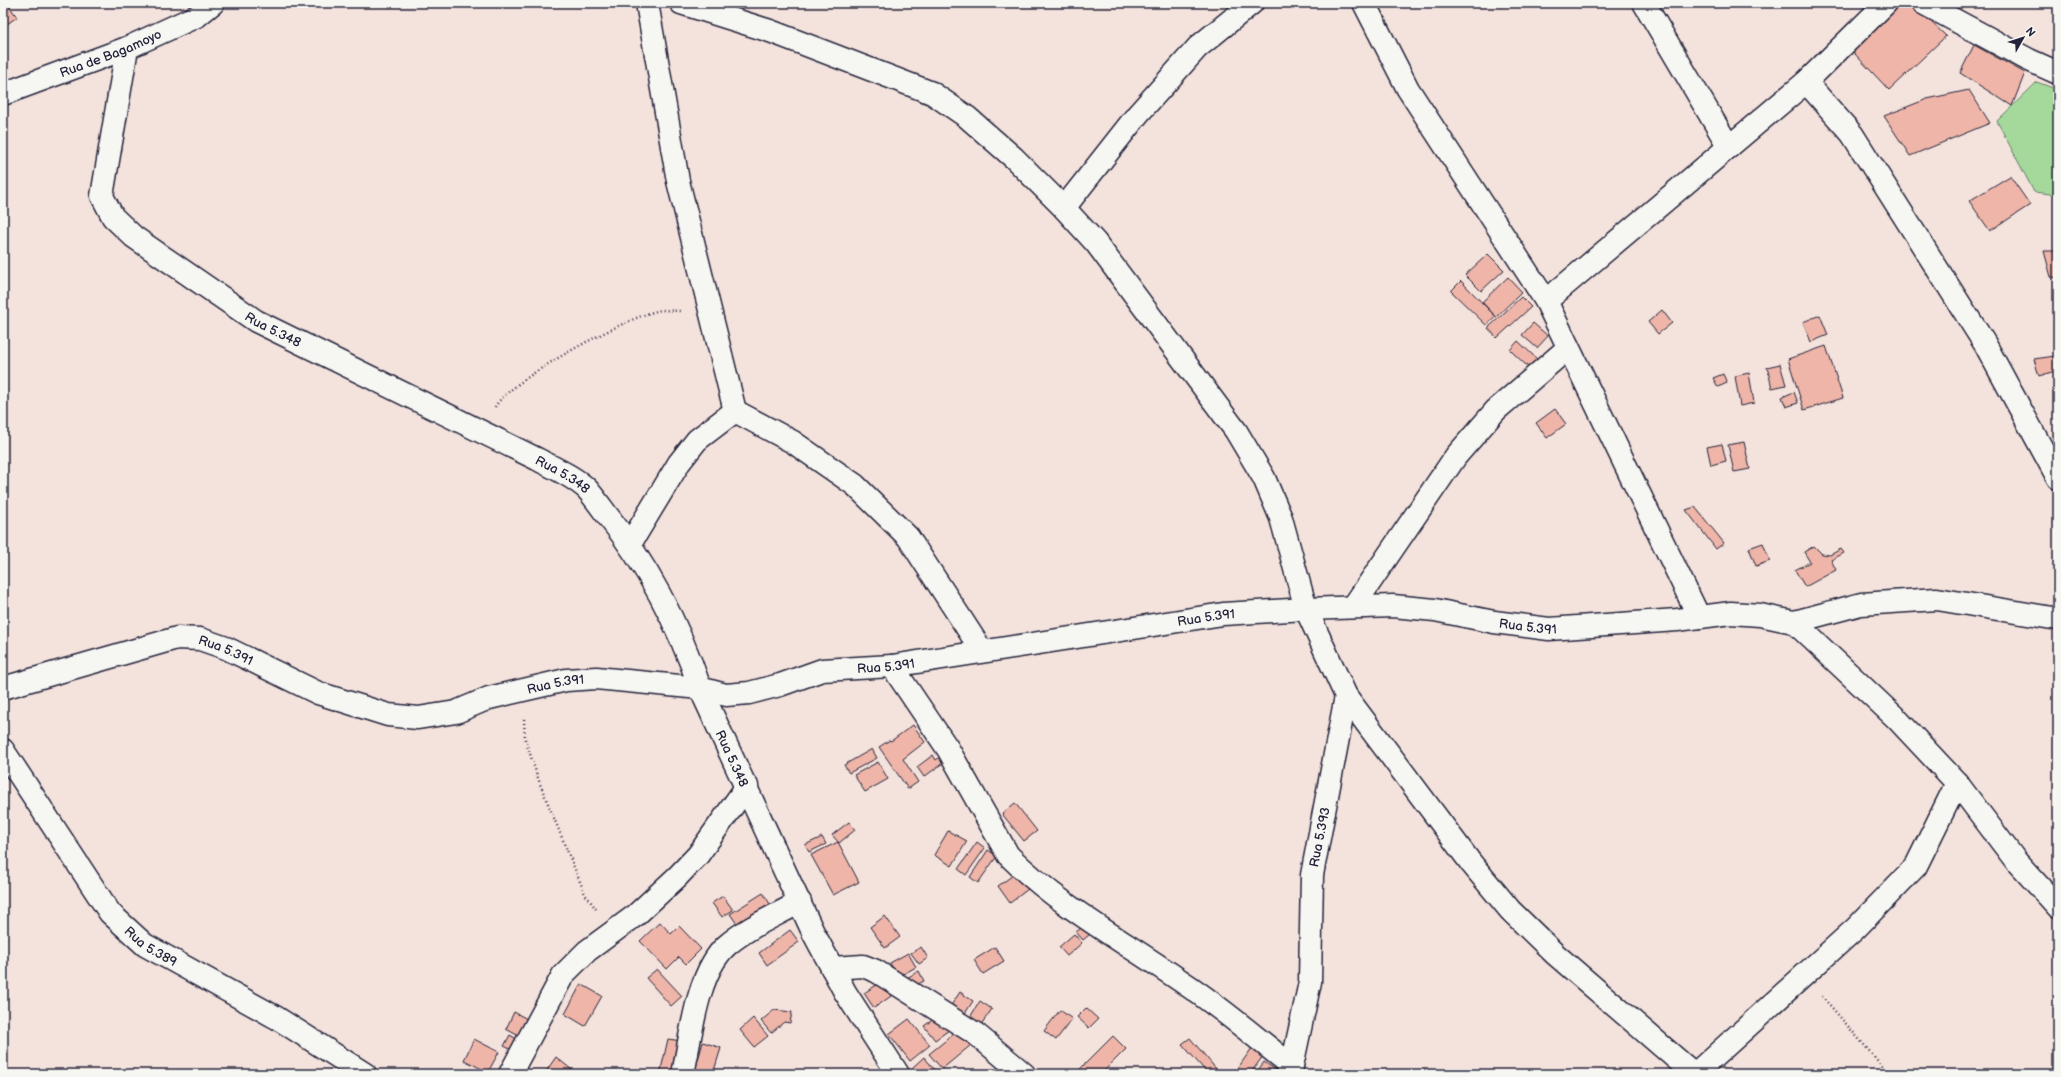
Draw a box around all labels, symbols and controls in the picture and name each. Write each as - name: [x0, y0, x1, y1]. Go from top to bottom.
- north arrow: [2003, 18, 2043, 58]
- text: N: [2023, 25, 2038, 39]
- street label: Rua de Bagamoyo: [58, 26, 164, 81]
- street label: Rua 5.348: [242, 309, 304, 351]
- street label: Rua 5.348: [532, 453, 593, 497]
- street label: Rua 5.391: [1176, 606, 1235, 630]
- street label: Rua 5.391: [1498, 616, 1557, 638]
- street label: Rua 5.391: [196, 632, 255, 669]
- street label: Rua 5.391: [856, 656, 916, 677]
- street label: Rua 5.391: [526, 672, 585, 698]
- street label: Rua 5.348: [712, 728, 752, 790]
- street label: Rua 5.393: [1306, 806, 1334, 869]
- street label: Rua 5.389: [121, 923, 180, 970]

